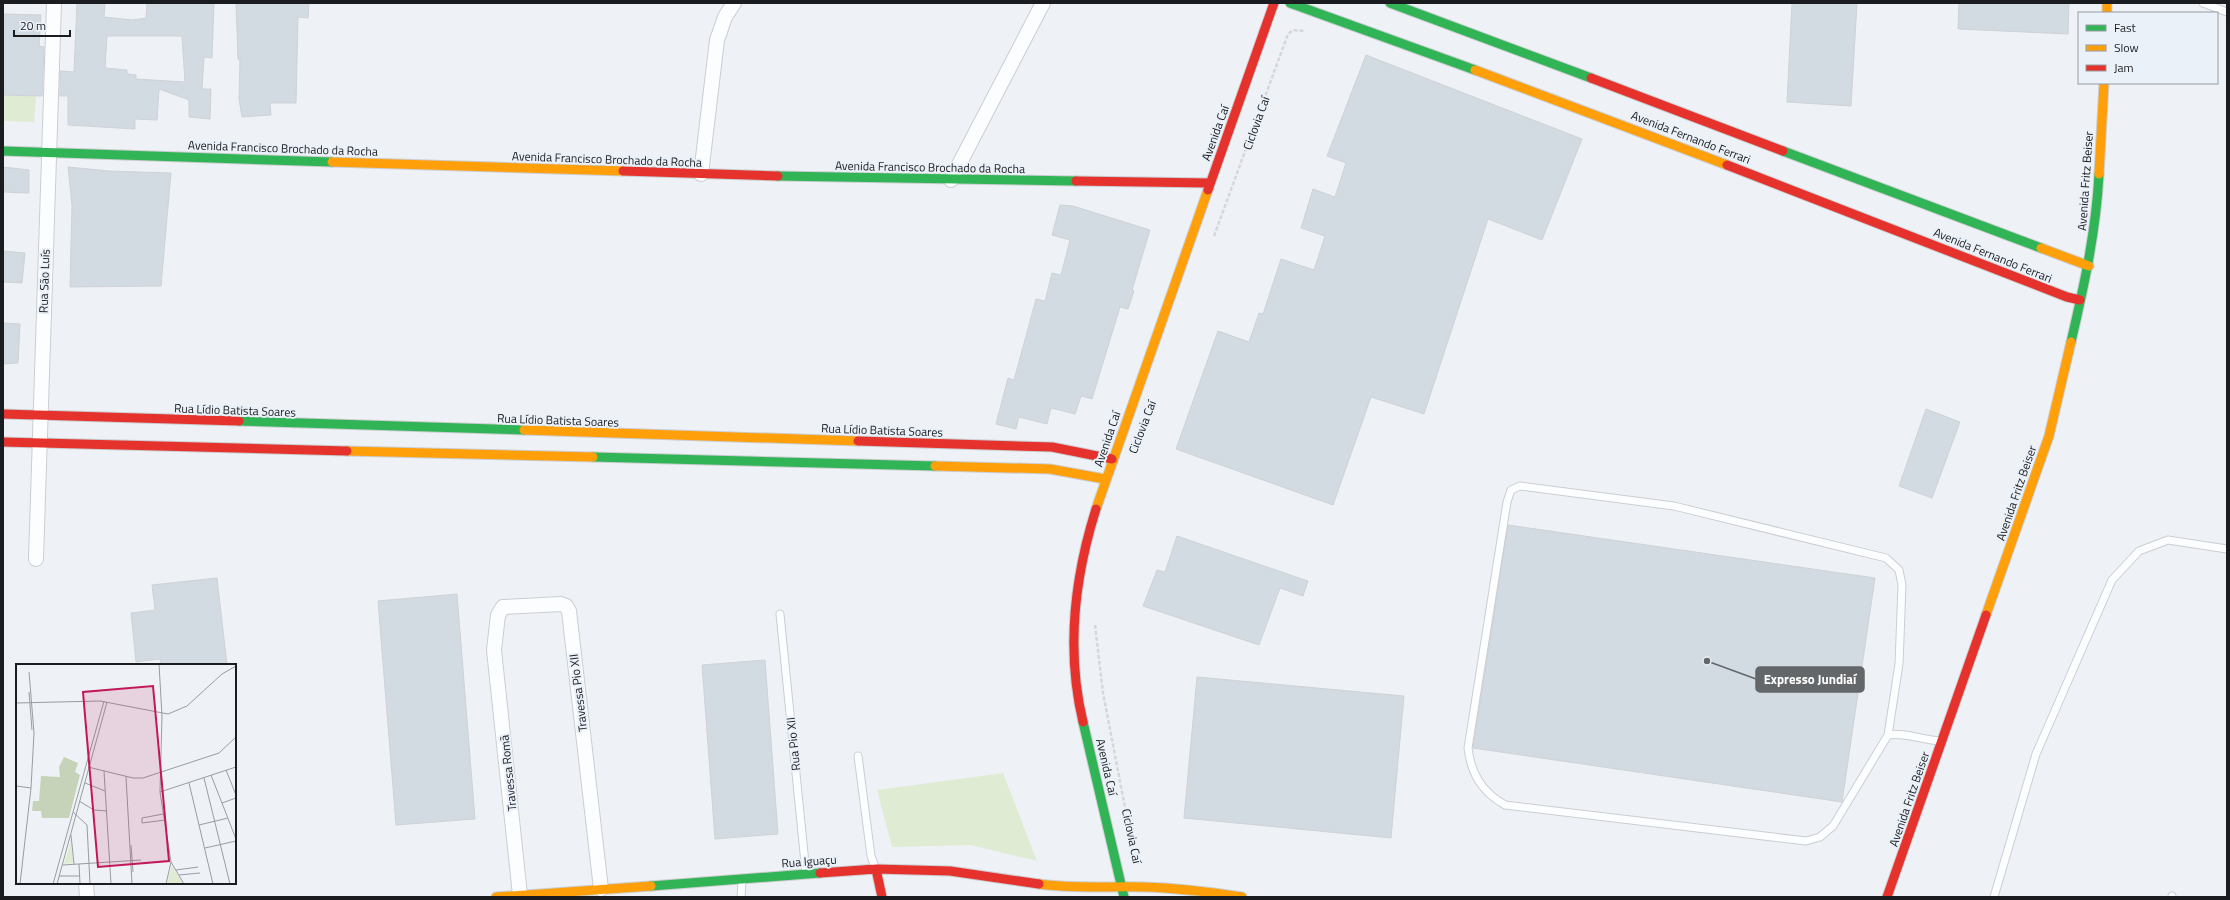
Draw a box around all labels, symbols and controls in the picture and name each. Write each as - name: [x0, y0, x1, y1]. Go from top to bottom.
- scale bar: [14, 12, 70, 38]
- legend: [2078, 12, 2218, 84]
- text: 20 m: [20, 16, 46, 35]
- text: Fast: [2114, 18, 2137, 37]
- text: Slow: [2114, 38, 2139, 57]
- text: Jam: [2114, 58, 2134, 77]
- street label: Ciclovia Caí: [1238, 92, 1275, 152]
- street label: Avenida Caí: [1196, 101, 1234, 163]
- street label: Avenida Fernando Ferrari: [1629, 105, 1753, 169]
- street label: Avenida Fritz Beiser: [2072, 131, 2098, 231]
- street label: Avenida Francisco Brochado da Rocha: [188, 135, 378, 161]
- street label: Avenida Francisco Brochado da Rocha: [512, 146, 702, 172]
- street label: Avenida Francisco Brochado da Rocha: [835, 156, 1025, 178]
- street label: Avenida Fernando Ferrari: [1931, 222, 2055, 288]
- street label: Rua São Luís: [33, 248, 55, 313]
- street label: Ciclovia Caí: [1123, 396, 1161, 456]
- street label: Rua Lídio Batista Soares: [174, 398, 297, 422]
- street label: Avenida Caí: [1089, 407, 1126, 469]
- street label: Rua Lídio Batista Soares: [497, 408, 620, 432]
- street label: Rua Lídio Batista Soares: [821, 418, 944, 442]
- street label: Avenida Fritz Beiser: [1991, 443, 2041, 543]
- street label: Travessa Pio XII: [564, 653, 592, 733]
- inset map: [16, 664, 236, 884]
- callout: Expresso Jundiaí: [1756, 667, 1864, 692]
- text: Expresso Jundiaí: [1764, 669, 1858, 689]
- street label: Rua Pio XII: [781, 716, 805, 772]
- street label: Travessa Romã: [495, 734, 521, 812]
- street label: Avenida Caí: [1091, 737, 1123, 799]
- street label: Avenida Fritz Beiser: [1884, 749, 1934, 849]
- street label: Ciclovia Caí: [1117, 807, 1147, 867]
- street label: Rua Iguaçu: [781, 850, 837, 872]

